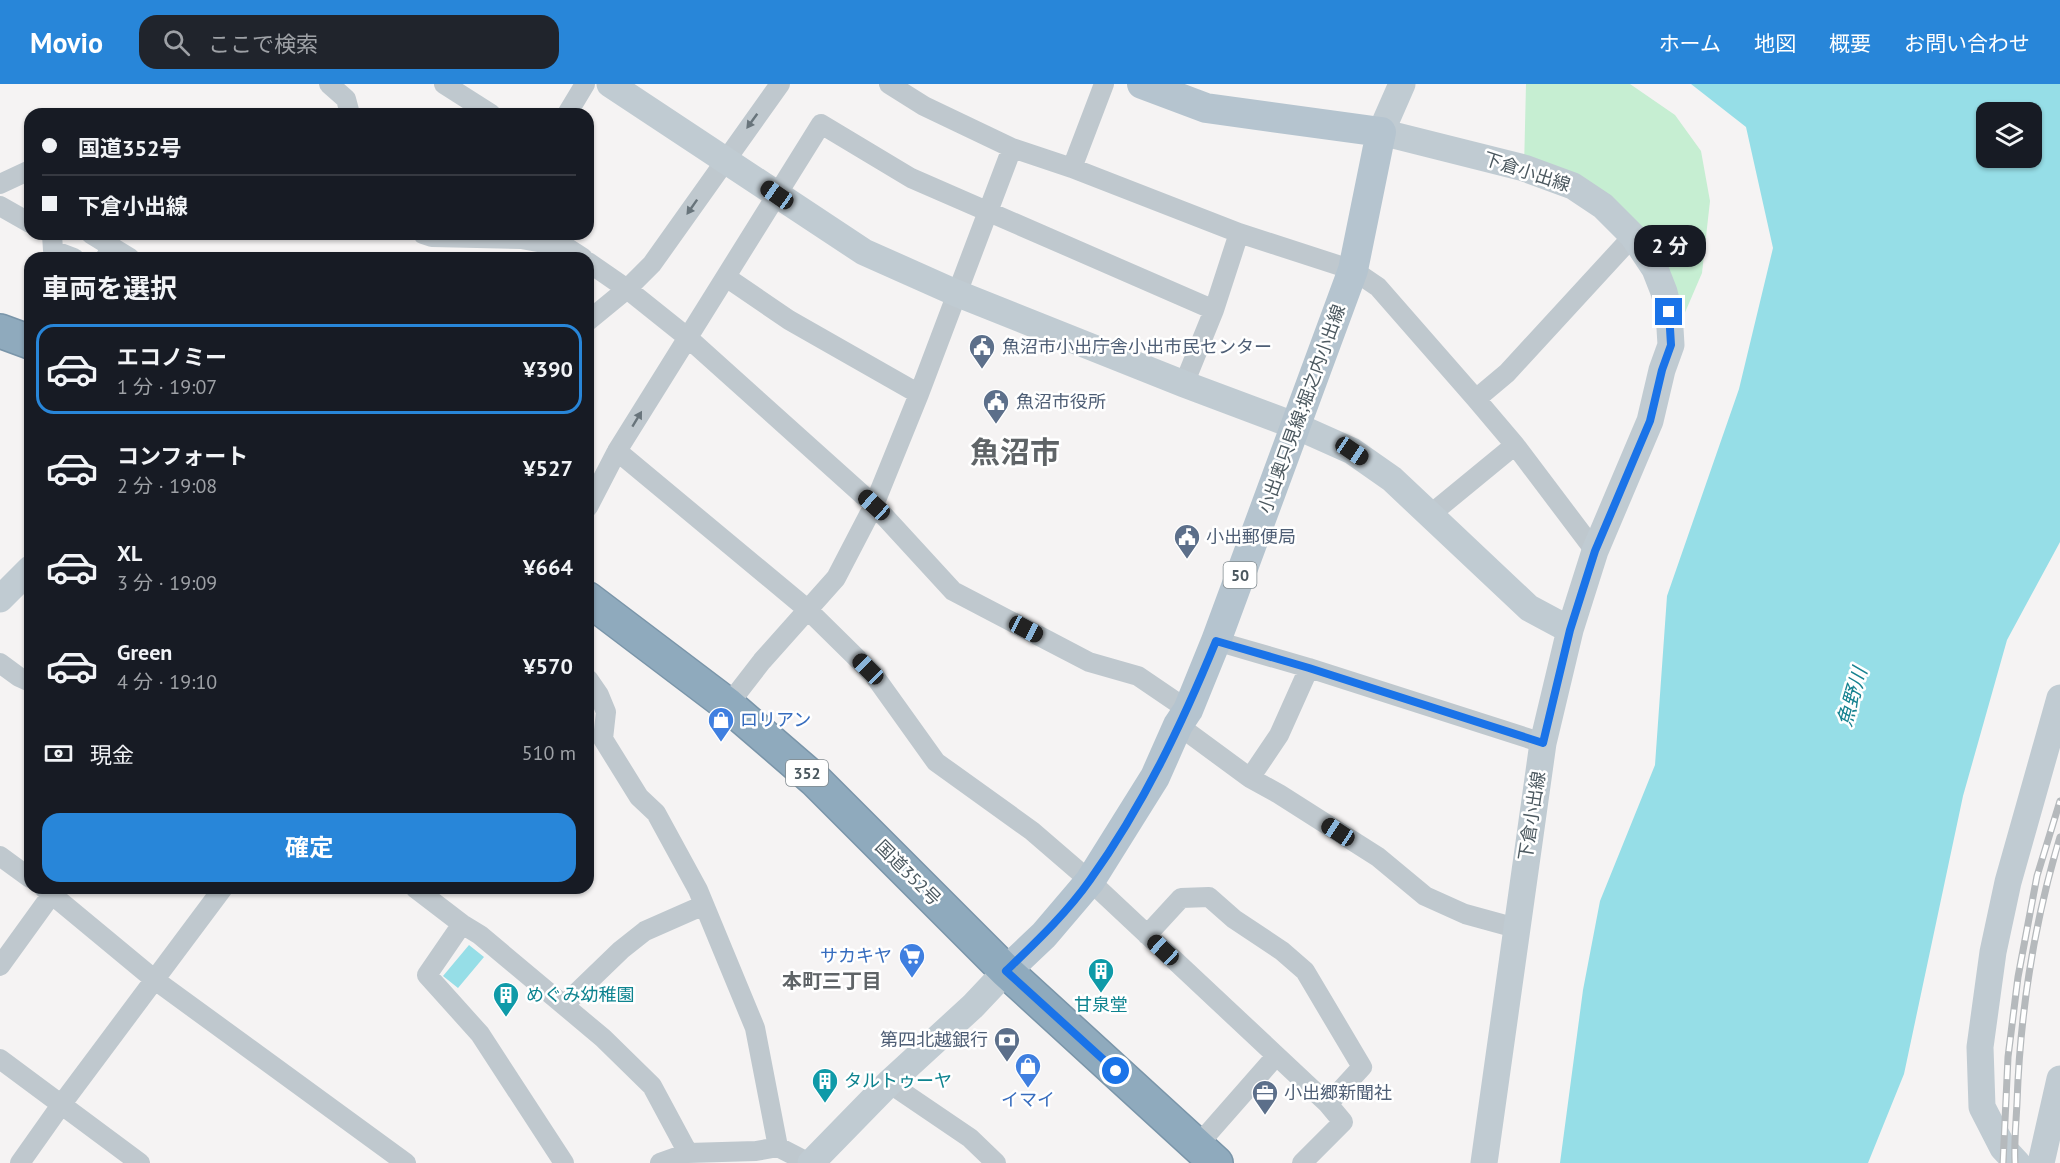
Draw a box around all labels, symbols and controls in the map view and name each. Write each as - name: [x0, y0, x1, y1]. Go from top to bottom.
- search box: [139, 15, 559, 69]
- text: Movio: [30, 24, 103, 61]
- icon: search: [160, 26, 193, 59]
- text: ここで検索: [208, 30, 318, 58]
- text: ホーム: [1659, 30, 1721, 57]
- text: 地図: [1754, 30, 1796, 57]
- text: 概要: [1829, 30, 1871, 57]
- text: お問い合わせ: [1904, 30, 2030, 57]
- map controls: [1976, 102, 2042, 168]
- button: layers: [1976, 102, 2042, 168]
- one-way arrow: [747, 114, 759, 129]
- text: 国道352号: [78, 134, 181, 162]
- street label: 下倉小出線: [1481, 147, 1574, 196]
- car: [757, 177, 797, 213]
- text: 下倉小出線: [78, 192, 188, 220]
- one-way arrow: [686, 198, 698, 214]
- callout: 2 分: [1633, 225, 1705, 267]
- text: 2 分: [1652, 233, 1688, 259]
- text: 車両を選択: [42, 271, 177, 305]
- route end: [1655, 298, 1682, 325]
- street label: 小出奥只見線;堀之内小出線: [1253, 301, 1350, 516]
- public building icon: 魚沼市小出庁舎小出市民センター: [967, 332, 997, 370]
- place label: 魚沼市小出庁舎小出市民センター: [1002, 335, 1272, 358]
- icon: car: [45, 342, 99, 396]
- text: エコノミー: [117, 343, 227, 371]
- text: ¥390: [523, 355, 573, 383]
- text: 1 分 · 19:07: [117, 374, 217, 400]
- public building icon: 魚沼市役所: [981, 387, 1011, 425]
- place label: 魚沼市役所: [1016, 390, 1106, 413]
- one-way arrow: [631, 411, 642, 427]
- district label: 魚沼市: [970, 432, 1060, 471]
- car: [1332, 433, 1372, 469]
- icon: car: [45, 441, 99, 495]
- text: コンフォート: [117, 442, 248, 470]
- text: ¥527: [523, 454, 573, 482]
- text: 2 分 · 19:08: [117, 473, 217, 499]
- car: [855, 486, 893, 524]
- public building icon: 小出郵便局: [1172, 522, 1202, 560]
- place label: 小出郵便局: [1206, 525, 1296, 548]
- text: XL: [117, 539, 142, 567]
- icon: car: [45, 540, 99, 594]
- text: ¥664: [523, 553, 573, 581]
- road number: 50: [1224, 562, 1256, 588]
- text: 3 分 · 19:09: [117, 570, 217, 596]
- car: [1006, 613, 1046, 645]
- text: Green: [117, 638, 172, 666]
- icon: car: [45, 639, 99, 693]
- car: [849, 650, 887, 688]
- text: ¥570: [523, 652, 573, 680]
- water label: 魚野川: [1831, 663, 1873, 729]
- text: 4 分 · 19:10: [117, 669, 217, 695]
- shop icon: ロリアン: [706, 705, 736, 743]
- place label: ロリアン: [740, 708, 811, 731]
- icon: cash: [42, 737, 75, 770]
- text: 510 m: [522, 740, 576, 766]
- text: 現金: [90, 741, 134, 769]
- road number: 352: [786, 760, 828, 786]
- street label: 下倉小出線: [1513, 770, 1550, 862]
- button: 確定: [42, 813, 576, 882]
- car: [1318, 815, 1358, 849]
- street label: 国道352号: [871, 835, 946, 910]
- car: [1144, 931, 1182, 969]
- supermarket icon: サカキヤ: [897, 941, 927, 979]
- place label: サカキヤ: [820, 944, 892, 967]
- building icon: 甘泉堂: [1086, 956, 1116, 994]
- district label: 本町三丁目: [782, 968, 882, 994]
- building icon: めぐみ幼稚園: [491, 980, 521, 1018]
- place label: めぐみ幼稚園: [526, 983, 635, 1006]
- place label: 甘泉堂: [1074, 993, 1128, 1016]
- bank icon: 第四北越銀行: [992, 1025, 1022, 1063]
- place label: 第四北越銀行: [880, 1028, 988, 1051]
- shop icon: イマイ: [1013, 1051, 1043, 1089]
- route start: [1102, 1057, 1129, 1084]
- building icon: タルトゥーヤ: [810, 1066, 840, 1104]
- place label: タルトゥーヤ: [844, 1069, 952, 1092]
- office icon: 小出郷新聞社: [1250, 1078, 1280, 1116]
- place label: 小出郷新聞社: [1284, 1081, 1392, 1104]
- place label: イマイ: [1001, 1088, 1055, 1111]

